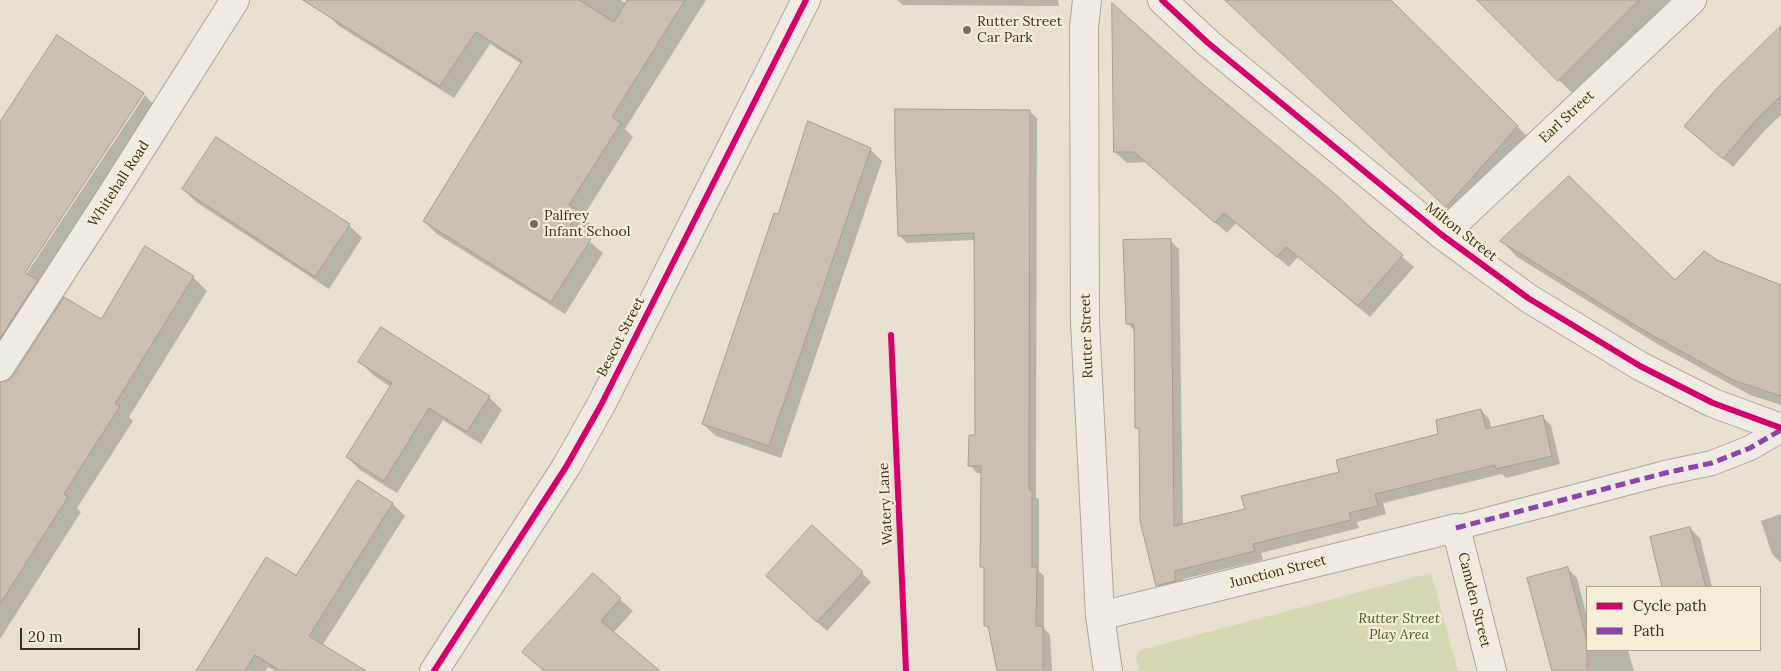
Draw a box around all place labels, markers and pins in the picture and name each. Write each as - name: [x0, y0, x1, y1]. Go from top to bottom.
- place label: Rutter Street Car Park: [977, 14, 1062, 46]
- marker: Rutter Street Car Park: [961, 24, 973, 36]
- place label: Palfrey Infant School: [544, 208, 630, 240]
- marker: Palfrey Infant School: [528, 218, 540, 230]

